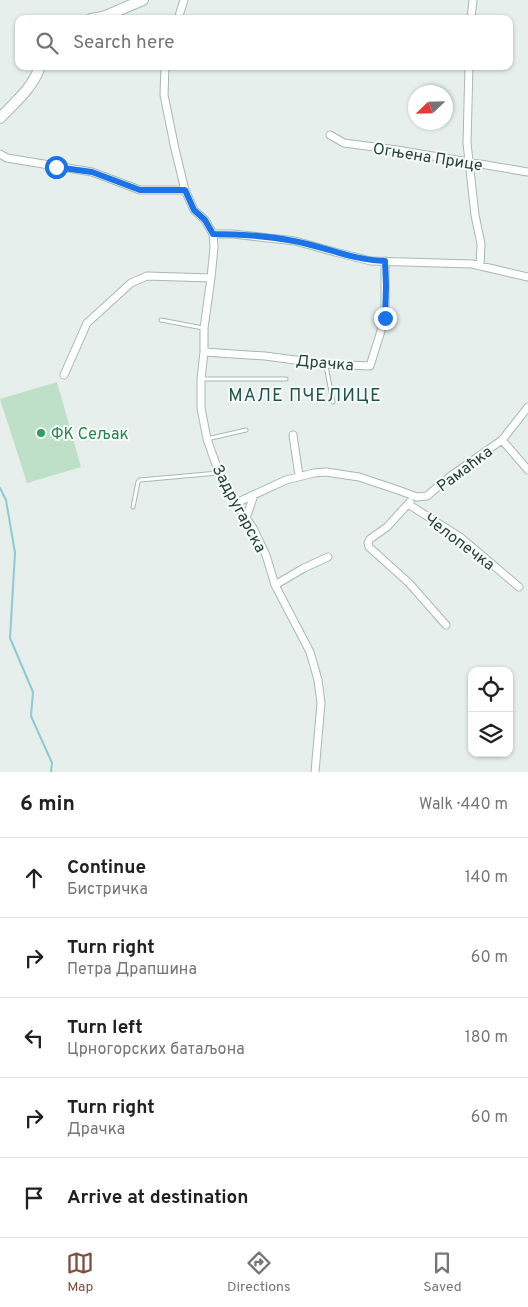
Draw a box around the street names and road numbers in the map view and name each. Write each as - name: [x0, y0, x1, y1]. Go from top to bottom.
- street label: Огњена Прице: [371, 139, 484, 177]
- street label: Драчка: [295, 351, 355, 376]
- street label: Рамаћка: [433, 442, 497, 497]
- street label: Задругарска: [207, 461, 270, 556]
- street label: Челопечка: [419, 509, 498, 576]

